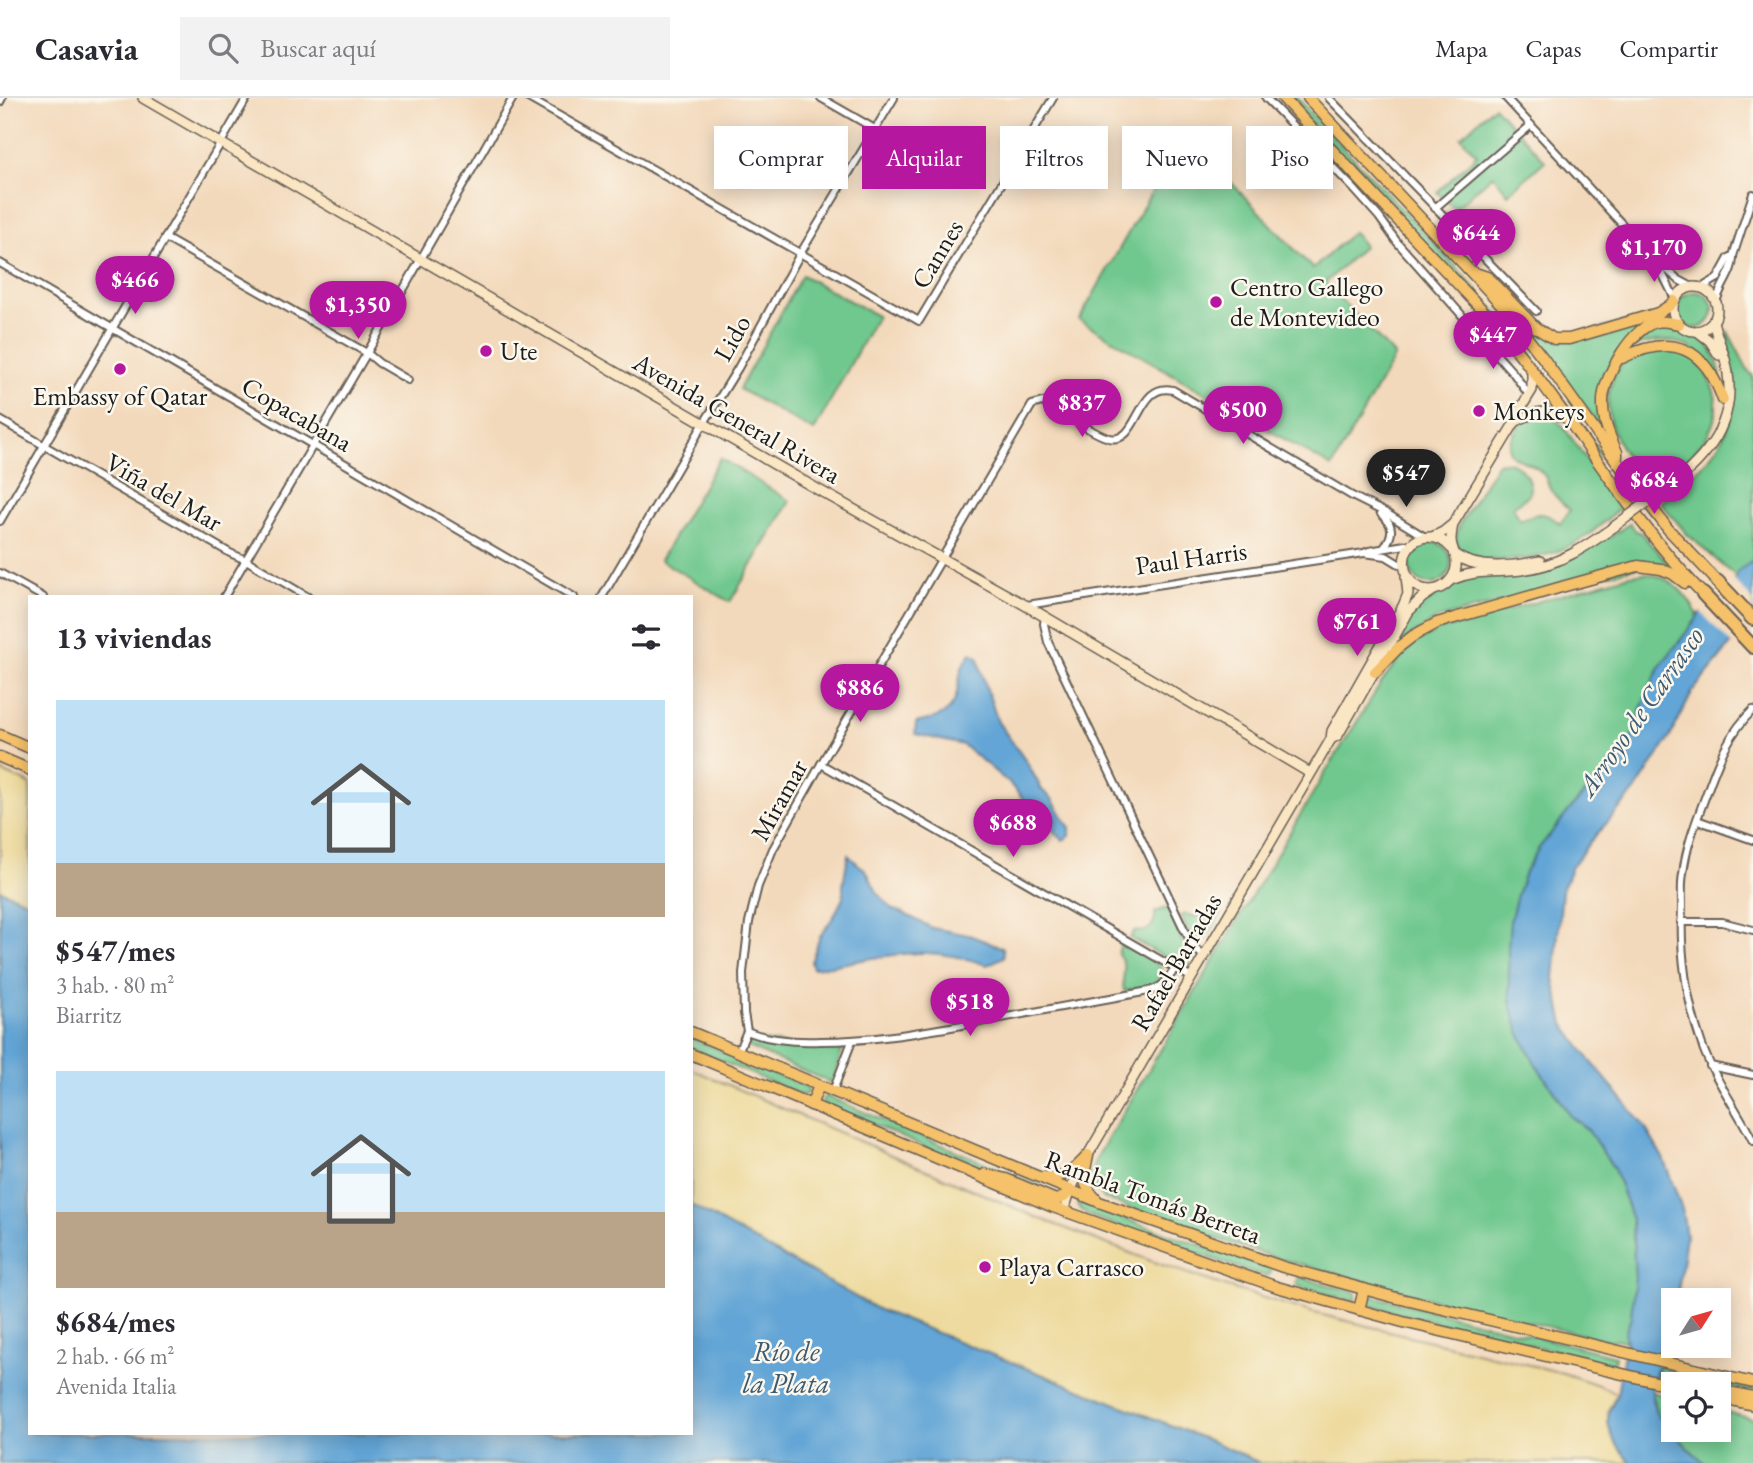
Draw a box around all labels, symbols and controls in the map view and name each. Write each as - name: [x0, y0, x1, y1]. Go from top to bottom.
- search box: [180, 17, 670, 80]
- text: Casavia: [35, 27, 138, 70]
- icon: search: [204, 29, 242, 67]
- text: Buscar aquí: [260, 31, 376, 65]
- text: Mapa: [1435, 33, 1487, 64]
- text: Capas: [1525, 33, 1581, 64]
- text: Compartir: [1619, 33, 1718, 64]
- chip: Comprar: [714, 126, 848, 189]
- chip: Alquilar: [862, 126, 986, 189]
- chip: Filtros: [1000, 126, 1108, 189]
- chip: Nuevo: [1122, 126, 1232, 189]
- chip: Piso: [1246, 126, 1333, 189]
- pin: $644: [1435, 209, 1517, 269]
- street label: Cannes: [903, 213, 971, 295]
- text: $644: [1452, 217, 1500, 247]
- pin: $1,170: [1597, 225, 1711, 284]
- text: $1,170: [1622, 232, 1686, 262]
- pin: $466: [94, 256, 176, 316]
- text: $466: [111, 264, 159, 294]
- place label: Centro Gallego de Montevideo: [1230, 270, 1383, 334]
- pin: $1,350: [301, 282, 415, 341]
- text: $1,350: [326, 289, 390, 319]
- marker: Centro Gallego de Montevideo: [1208, 294, 1224, 310]
- street label: Lido: [706, 309, 758, 367]
- pin: $447: [1452, 312, 1534, 371]
- text: $447: [1469, 319, 1517, 349]
- place label: Ute: [500, 334, 538, 368]
- marker: Ute: [478, 343, 494, 359]
- street label: Avenida General Rivera: [626, 344, 847, 492]
- marker: Embassy of Qatar: [112, 361, 128, 377]
- street label: Copacabana: [235, 369, 359, 460]
- place label: Embassy of Qatar: [32, 379, 208, 413]
- pin: $837: [1041, 380, 1123, 439]
- pin: $500: [1202, 386, 1284, 446]
- text: $837: [1058, 387, 1106, 417]
- text: $500: [1219, 394, 1267, 424]
- place label: Monkeys: [1493, 394, 1585, 428]
- marker: Monkeys: [1471, 403, 1487, 419]
- street label: Viña del Mar: [99, 445, 229, 539]
- pin: $547: [1365, 450, 1447, 509]
- pin: $684: [1613, 456, 1695, 516]
- text: $547: [1382, 457, 1430, 487]
- text: $684: [1630, 464, 1678, 494]
- street label: Paul Harris: [1133, 533, 1249, 583]
- pin: $761: [1316, 598, 1398, 658]
- text: $761: [1333, 606, 1381, 636]
- text: 13 viviendas: [56, 618, 212, 657]
- icon: filters: [627, 618, 665, 656]
- water label: Arroyo de Carrasco: [1567, 619, 1712, 804]
- pin: $886: [819, 664, 901, 724]
- text: $886: [836, 672, 884, 702]
- icon: home: [298, 745, 424, 871]
- street label: Miramar: [743, 753, 815, 847]
- pin: $688: [972, 800, 1054, 859]
- text: $688: [989, 807, 1037, 837]
- street label: Rafael Barradas: [1123, 887, 1229, 1037]
- text: $547/mes: [56, 931, 175, 970]
- text: 3 hab. · 80 m²: [56, 970, 175, 1000]
- pin: $518: [929, 978, 1011, 1038]
- text: $518: [946, 986, 994, 1016]
- text: Biarritz: [56, 1000, 121, 1030]
- icon: home: [298, 1116, 424, 1242]
- street label: Rambla Tomás Berreta: [1040, 1142, 1266, 1252]
- place label: Playa Carrasco: [999, 1250, 1144, 1284]
- marker: Playa Carrasco: [977, 1259, 993, 1275]
- north arrow: [1661, 1288, 1731, 1358]
- map controls: [1661, 1288, 1731, 1442]
- text: $684/mes: [56, 1302, 175, 1341]
- water label: Río de la Plata: [743, 1333, 829, 1401]
- text: 2 hab. · 66 m²: [56, 1341, 175, 1371]
- text: Avenida Italia: [56, 1371, 177, 1401]
- button: locate: [1661, 1372, 1731, 1442]

